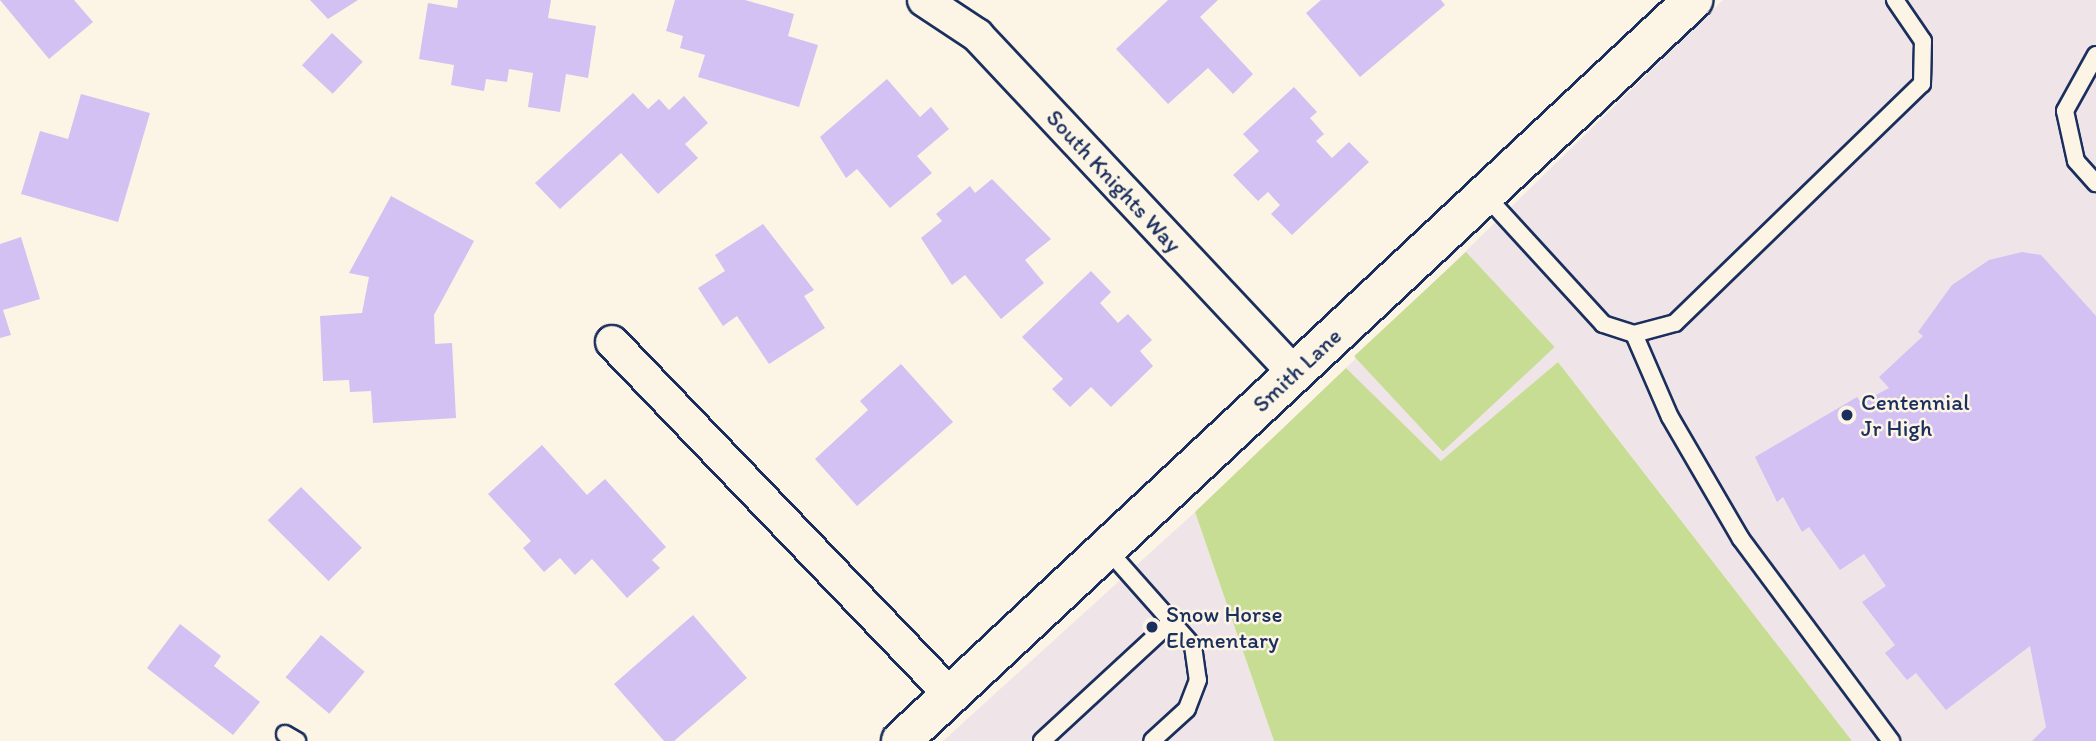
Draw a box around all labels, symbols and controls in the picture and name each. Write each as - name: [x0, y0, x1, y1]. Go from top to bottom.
- street label: South Knights Way: [1041, 104, 1187, 258]
- street label: Smith Lane: [1247, 322, 1347, 418]
- place label: Centennial Jr High: [1861, 388, 1970, 442]
- marker: Centennial Jr High: [1839, 407, 1855, 423]
- place label: Snow Horse Elementary: [1166, 600, 1282, 654]
- marker: Snow Horse Elementary: [1144, 619, 1160, 635]

